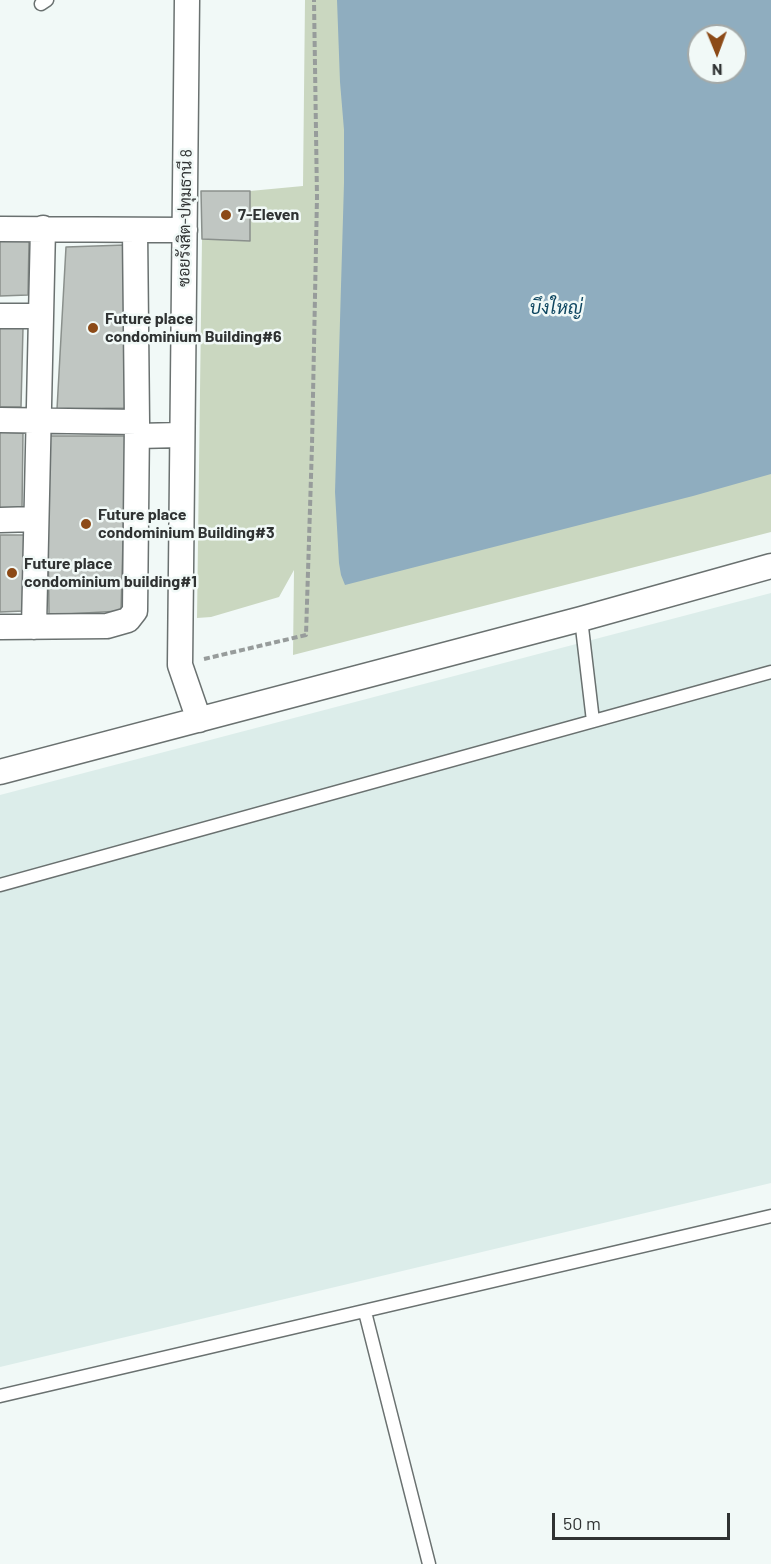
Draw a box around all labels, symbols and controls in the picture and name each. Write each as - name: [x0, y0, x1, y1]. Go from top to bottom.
- north arrow: [687, 24, 747, 84]
- text: N: [712, 61, 723, 80]
- street label: ซอยรังสิต-ปทุมธานี 8: [174, 149, 196, 287]
- place label: 7-Eleven: [238, 205, 299, 225]
- marker: 7-Eleven: [219, 208, 233, 222]
- water label: บึงใหญ่: [529, 297, 583, 319]
- place label: Future place condominium Building#6: [105, 309, 282, 347]
- marker: Future place condominium Building#6: [86, 321, 100, 335]
- place label: Future place condominium Building#3: [98, 505, 275, 543]
- marker: Future place condominium Building#3: [79, 517, 93, 531]
- place label: Future place condominium building#1: [24, 554, 197, 592]
- marker: Future place condominium building#1: [5, 566, 19, 580]
- scale bar: [555, 1501, 734, 1539]
- text: 50 m: [563, 1512, 601, 1534]

